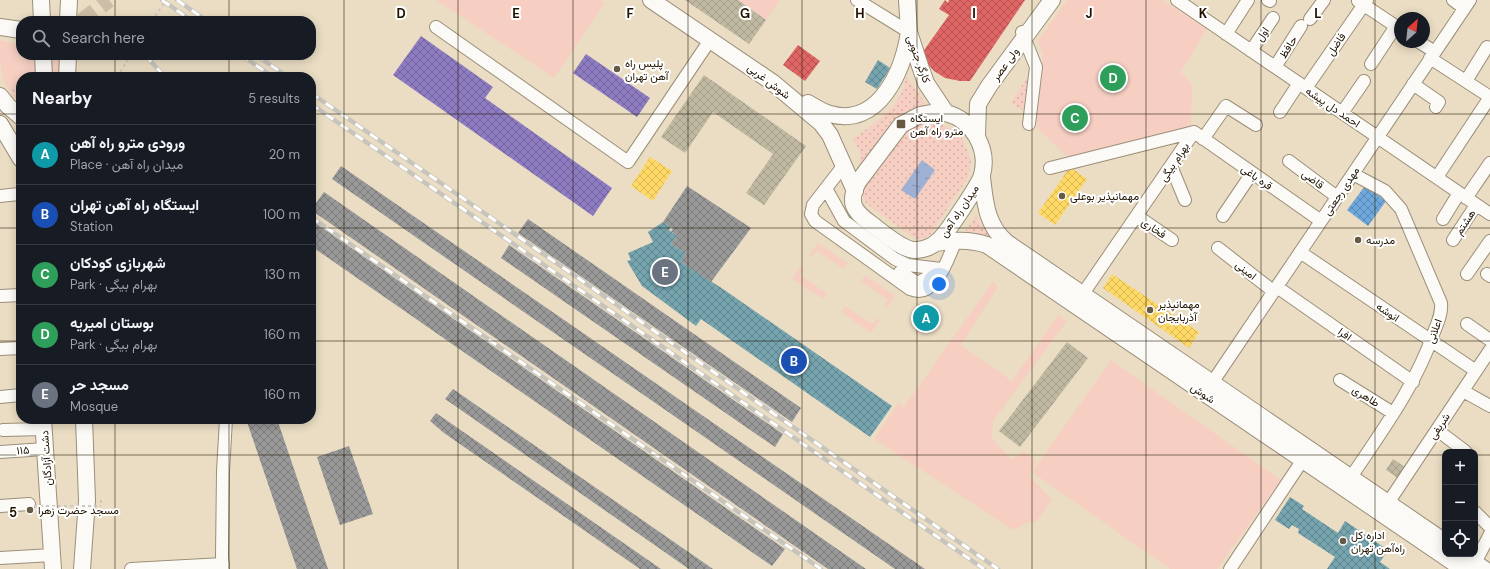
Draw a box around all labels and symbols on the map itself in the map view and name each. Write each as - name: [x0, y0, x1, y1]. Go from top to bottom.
- text: D: [396, 5, 406, 22]
- text: E: [512, 5, 520, 22]
- text: F: [626, 5, 634, 22]
- text: G: [740, 5, 750, 22]
- text: H: [855, 5, 865, 22]
- text: I: [972, 5, 976, 22]
- text: J: [1085, 5, 1093, 22]
- text: K: [1199, 5, 1208, 22]
- text: L: [1314, 5, 1322, 22]
- north arrow: [1394, 12, 1430, 48]
- street label: اول: [1252, 24, 1272, 44]
- street label: فاضل: [1323, 30, 1349, 58]
- street label: کارگر جنوبی: [904, 33, 934, 85]
- street label: حافظ: [1276, 33, 1300, 61]
- street label: ولی عصر: [988, 45, 1022, 84]
- place label: پلیس راه آهن تهران: [625, 56, 670, 83]
- street label: شوش غربی: [745, 60, 794, 102]
- pin: D: [1100, 63, 1126, 93]
- marker: پلیس راه آهن تهران: [612, 64, 622, 74]
- street label: احمد دل پیشه: [1302, 84, 1363, 131]
- pin: C: [1062, 103, 1088, 133]
- place label: ایستگاه مترو راه آهن: [910, 111, 964, 138]
- marker: ایستگاه مترو راه آهن: [895, 118, 907, 130]
- street label: بهرام بیگی: [1156, 140, 1193, 185]
- street label: قره باغی: [1238, 161, 1276, 193]
- street label: مهدی رجعتی: [1320, 164, 1362, 218]
- street label: قاضی: [1299, 166, 1327, 192]
- street label: میدان راه آهن: [936, 182, 982, 240]
- place label: مهمانپذیر بوعلی: [1070, 189, 1139, 204]
- marker: مهمانپذیر بوعلی: [1057, 191, 1067, 201]
- street label: هشتم: [1452, 206, 1479, 238]
- street label: فخاری: [1139, 215, 1169, 241]
- place label: مدرسه: [1366, 233, 1395, 247]
- marker: مدرسه: [1353, 235, 1363, 245]
- pin: E: [652, 257, 678, 287]
- street label: امینی: [1233, 257, 1259, 283]
- your location: [929, 274, 949, 294]
- place label: مهمانپذیر آذربایجان: [1157, 297, 1200, 324]
- street label: انوشه: [1374, 299, 1402, 325]
- pin: A: [913, 303, 939, 333]
- marker: مهمانپذیر آذربایجان: [1145, 305, 1155, 315]
- street label: اعلانی: [1423, 317, 1445, 345]
- street label: افرا: [1335, 324, 1355, 344]
- pin: B: [781, 346, 807, 376]
- street label: شوش: [1188, 380, 1218, 406]
- street label: طاهری: [1350, 382, 1382, 410]
- street label: شریفی: [1425, 410, 1453, 442]
- street label: دشت آزادگان: [37, 430, 55, 486]
- street label: ۱۱۵: [16, 443, 30, 457]
- place label: مسجد حضرت زهرا: [38, 503, 119, 517]
- text: 5: [9, 504, 17, 521]
- marker: مسجد حضرت زهرا: [25, 505, 35, 515]
- place label: اداره کل راه‌آهن تهران: [1351, 528, 1405, 555]
- marker: اداره کل راه‌آهن تهران: [1338, 536, 1348, 546]

